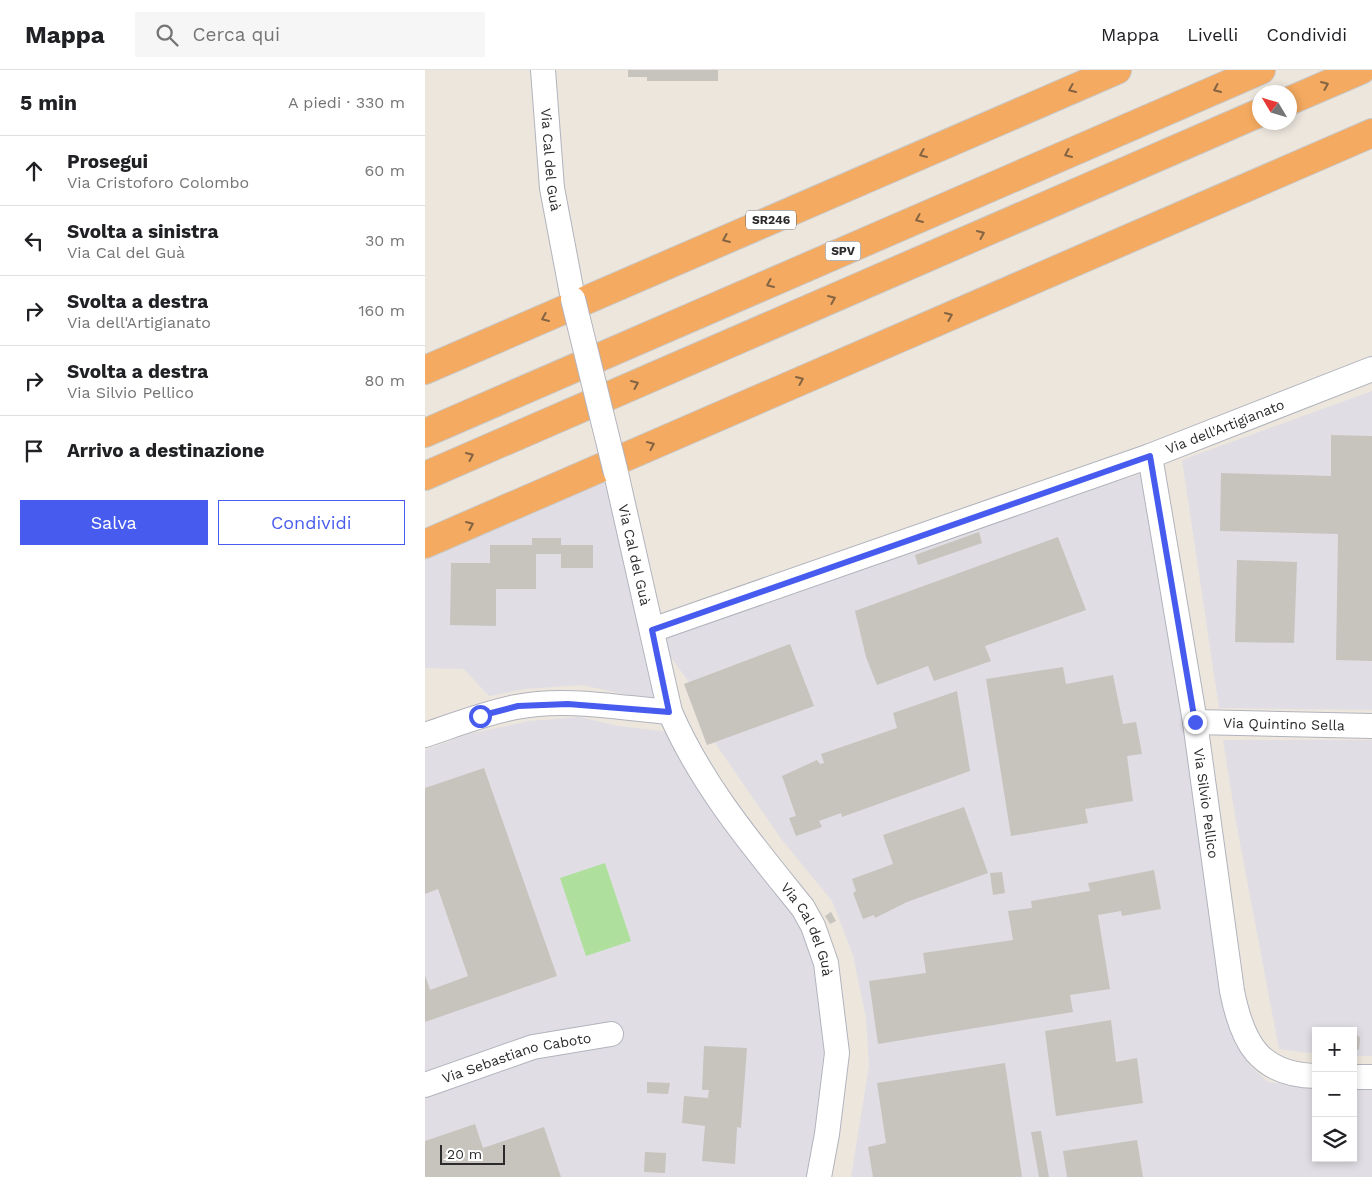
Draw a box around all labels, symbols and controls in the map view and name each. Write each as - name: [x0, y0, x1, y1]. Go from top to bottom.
- search box: [135, 12, 485, 57]
- text: Mappa: [25, 21, 105, 49]
- icon: search: [153, 21, 181, 49]
- text: Cerca qui: [193, 23, 280, 46]
- text: Mappa: [1101, 24, 1159, 45]
- text: Livelli: [1187, 24, 1238, 45]
- text: Condividi: [1266, 24, 1347, 45]
- one-way arrow: [1320, 81, 1329, 92]
- one-way arrow: [1068, 83, 1077, 94]
- one-way arrow: [1213, 83, 1222, 94]
- north arrow: [1252, 85, 1297, 130]
- text: 5 min: [20, 90, 77, 115]
- text: A piedi · 330 m: [288, 93, 405, 112]
- street label: Via Cal del Guà: [538, 108, 564, 213]
- one-way arrow: [919, 147, 928, 158]
- one-way arrow: [1064, 148, 1073, 159]
- text: Prosegui: [67, 150, 148, 173]
- icon: ahead: [20, 157, 48, 185]
- text: 60 m: [365, 161, 405, 180]
- text: Via Cristoforo Colombo: [67, 173, 249, 192]
- road number: SR246: [746, 210, 796, 230]
- one-way arrow: [915, 212, 924, 223]
- text: Svolta a sinistra: [67, 220, 218, 243]
- icon: left: [20, 227, 48, 255]
- one-way arrow: [976, 230, 985, 241]
- text: 30 m: [365, 231, 405, 250]
- one-way arrow: [722, 233, 731, 244]
- road number: SPV: [825, 242, 861, 260]
- text: Via Cal del Guà: [67, 243, 185, 262]
- one-way arrow: [766, 277, 775, 288]
- text: Svolta a destra: [67, 290, 208, 313]
- one-way arrow: [827, 294, 836, 305]
- icon: right: [20, 297, 48, 325]
- text: 160 m: [358, 301, 405, 320]
- one-way arrow: [541, 311, 550, 322]
- one-way arrow: [944, 311, 953, 322]
- text: Via dell'Artigianato: [67, 313, 211, 332]
- text: Svolta a destra: [67, 360, 208, 383]
- icon: right: [20, 367, 48, 395]
- text: 80 m: [364, 371, 405, 390]
- one-way arrow: [795, 376, 804, 387]
- one-way arrow: [630, 380, 639, 391]
- text: Via Silvio Pellico: [67, 383, 194, 402]
- street label: Via dell'Artigianato: [1163, 396, 1287, 457]
- icon: arrive: [20, 437, 48, 465]
- text: Arrivo a destinazione: [67, 439, 264, 462]
- one-way arrow: [646, 441, 655, 452]
- one-way arrow: [465, 452, 474, 463]
- button: Salva: [20, 500, 208, 545]
- button: Condividi: [218, 500, 405, 545]
- street label: Via Cal del Guà: [615, 503, 654, 607]
- one-way arrow: [465, 520, 474, 531]
- route start: [469, 705, 492, 728]
- route end: [1184, 711, 1207, 734]
- street label: Via Quintino Sella: [1223, 715, 1345, 733]
- street label: Via Silvio Pellico: [1191, 747, 1222, 860]
- street label: Via Cal del Guà: [778, 879, 836, 977]
- map controls: [1312, 1027, 1357, 1162]
- button: +: [1312, 1027, 1357, 1072]
- street label: Via Sebastiano Caboto: [440, 1029, 592, 1086]
- button: −: [1312, 1072, 1357, 1117]
- button: layers: [1312, 1117, 1357, 1162]
- scale bar: [440, 1142, 505, 1165]
- text: 20 m: [447, 1146, 482, 1162]

